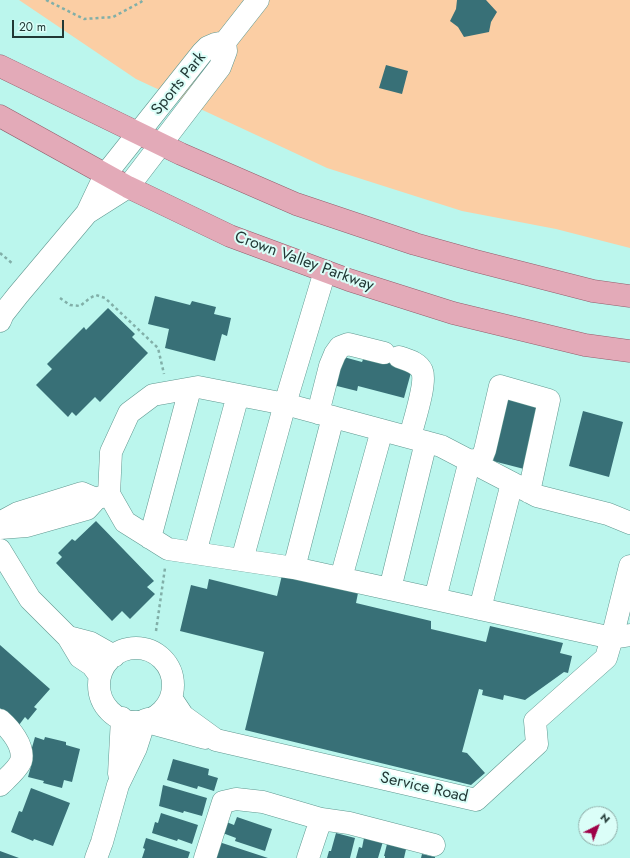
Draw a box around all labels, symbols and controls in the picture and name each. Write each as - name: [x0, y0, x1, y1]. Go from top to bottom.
- scale bar: [14, 12, 66, 38]
- text: 20 m: [19, 18, 46, 36]
- street label: Sports Park: [148, 49, 210, 119]
- street label: Crown Valley Parkway: [232, 228, 376, 296]
- street label: Service Road: [378, 769, 470, 807]
- north arrow: [578, 806, 618, 846]
- text: N: [597, 809, 614, 827]

